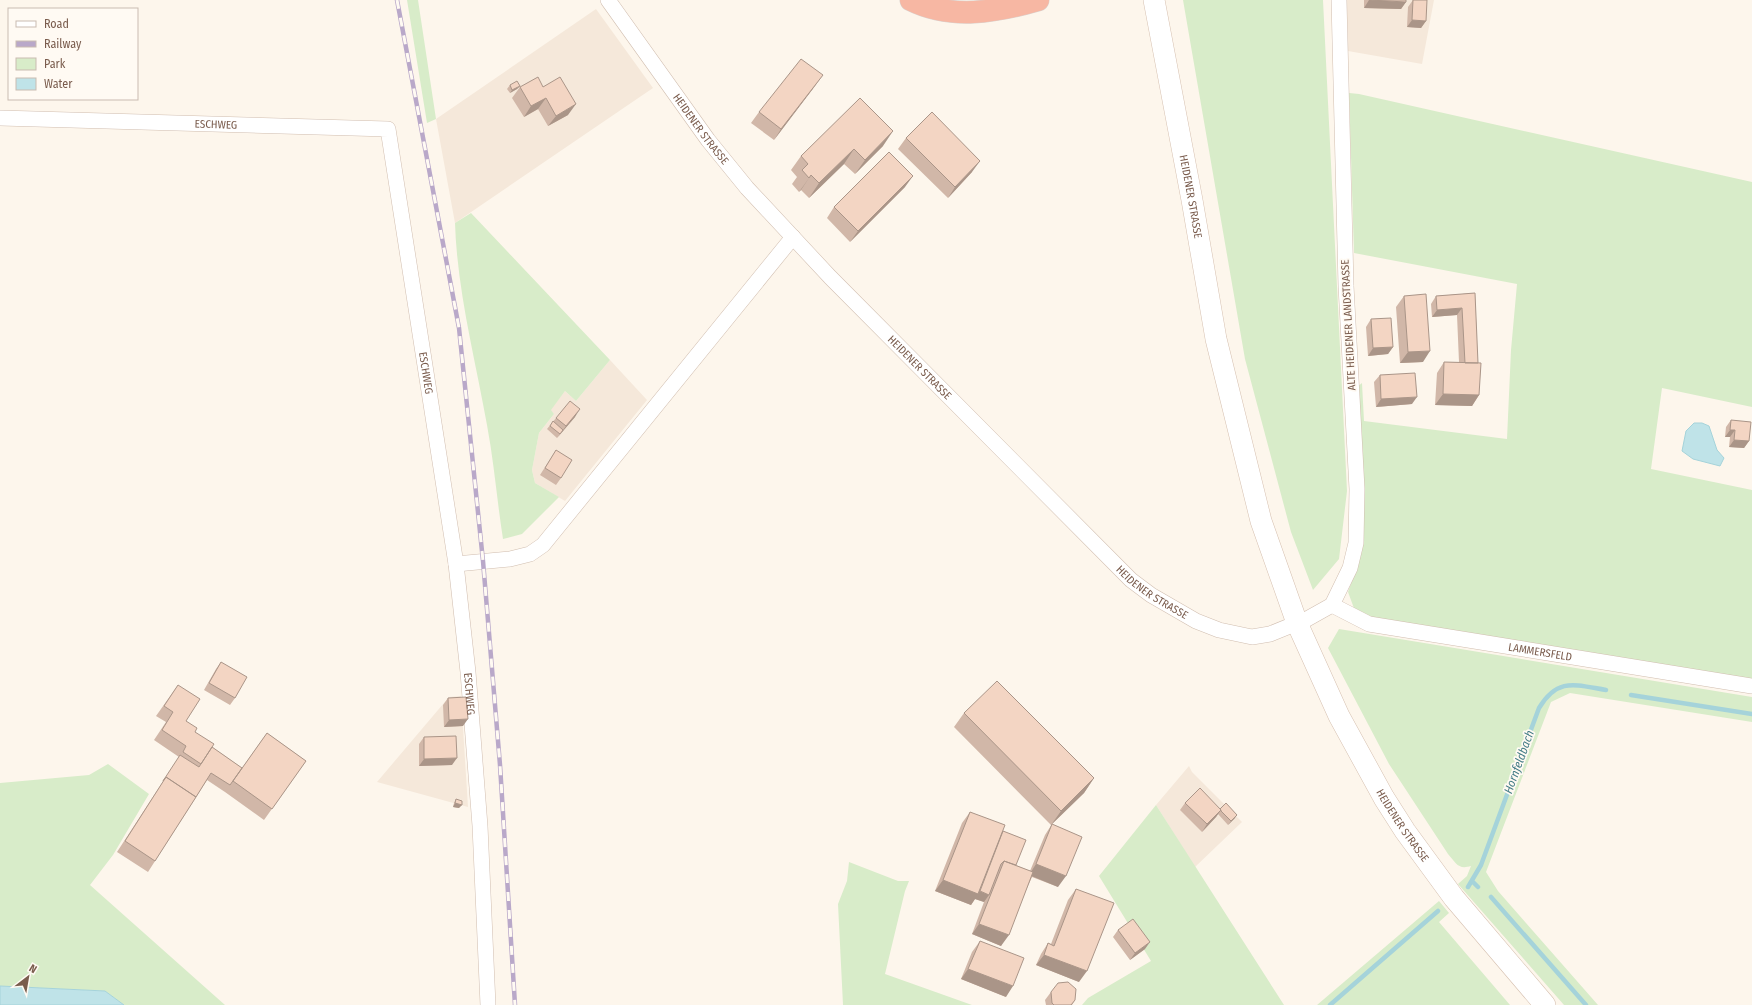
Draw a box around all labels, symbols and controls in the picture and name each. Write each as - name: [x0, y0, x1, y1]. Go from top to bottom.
- legend: [8, 8, 138, 100]
- text: Road: [44, 17, 69, 31]
- text: Railway: [44, 37, 82, 51]
- text: Park: [44, 57, 66, 71]
- text: Water: [44, 77, 73, 91]
- street label: HEIDENER STRASSE: [670, 91, 731, 167]
- street label: ESCHWEG: [195, 118, 237, 132]
- street label: HEIDENER STRASSE: [1177, 154, 1205, 239]
- street label: ALTE HEIDENER LANDSTRASSE: [1339, 259, 1358, 391]
- street label: HEIDENER STRASSE: [885, 333, 954, 402]
- street label: ESCHWEG: [416, 351, 435, 395]
- street label: HEIDENER STRASSE: [1113, 563, 1190, 622]
- street label: LAMMERSFELD: [1507, 641, 1573, 664]
- street label: ESCHWEG: [461, 672, 477, 716]
- water label: Hornfeldbach: [1501, 728, 1537, 796]
- street label: HEIDENER STRASSE: [1373, 787, 1431, 865]
- north arrow: [8, 957, 48, 997]
- text: N: [27, 962, 39, 976]

